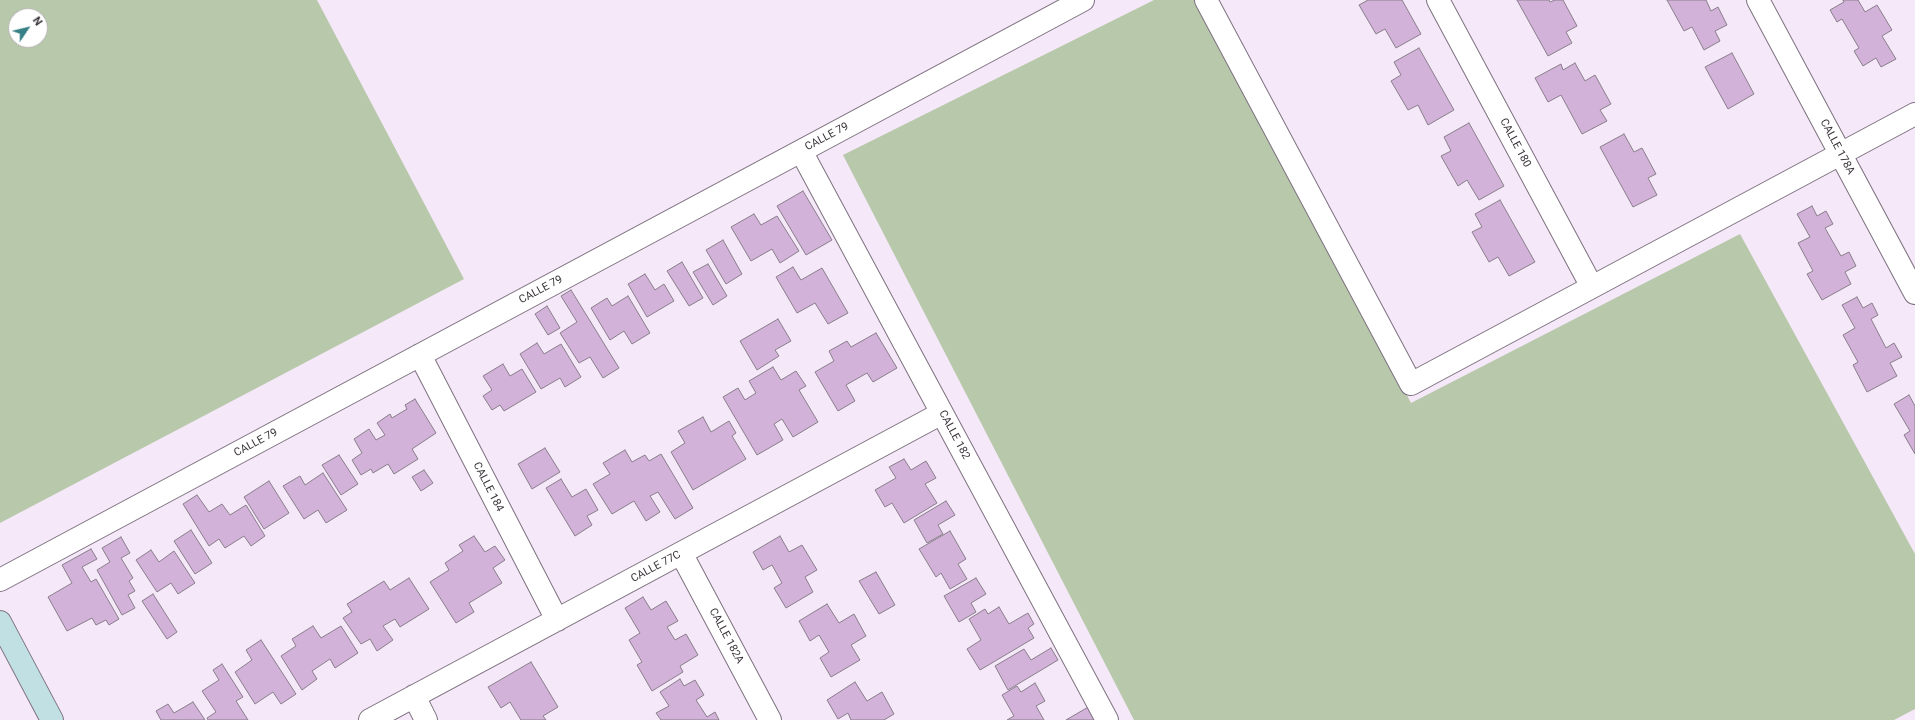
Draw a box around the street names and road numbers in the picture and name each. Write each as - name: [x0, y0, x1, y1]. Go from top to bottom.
- street label: CALLE 180: [1497, 116, 1533, 170]
- street label: CALLE 178A: [1817, 117, 1857, 177]
- street label: CALLE 79: [803, 120, 851, 154]
- street label: CALLE 79: [517, 273, 565, 307]
- street label: CALLE 182: [936, 408, 972, 462]
- street label: CALLE 79: [232, 426, 280, 460]
- street label: CALLE 184: [470, 460, 506, 514]
- street label: CALLE 77C: [629, 548, 683, 586]
- street label: CALLE 182A: [706, 606, 746, 666]

